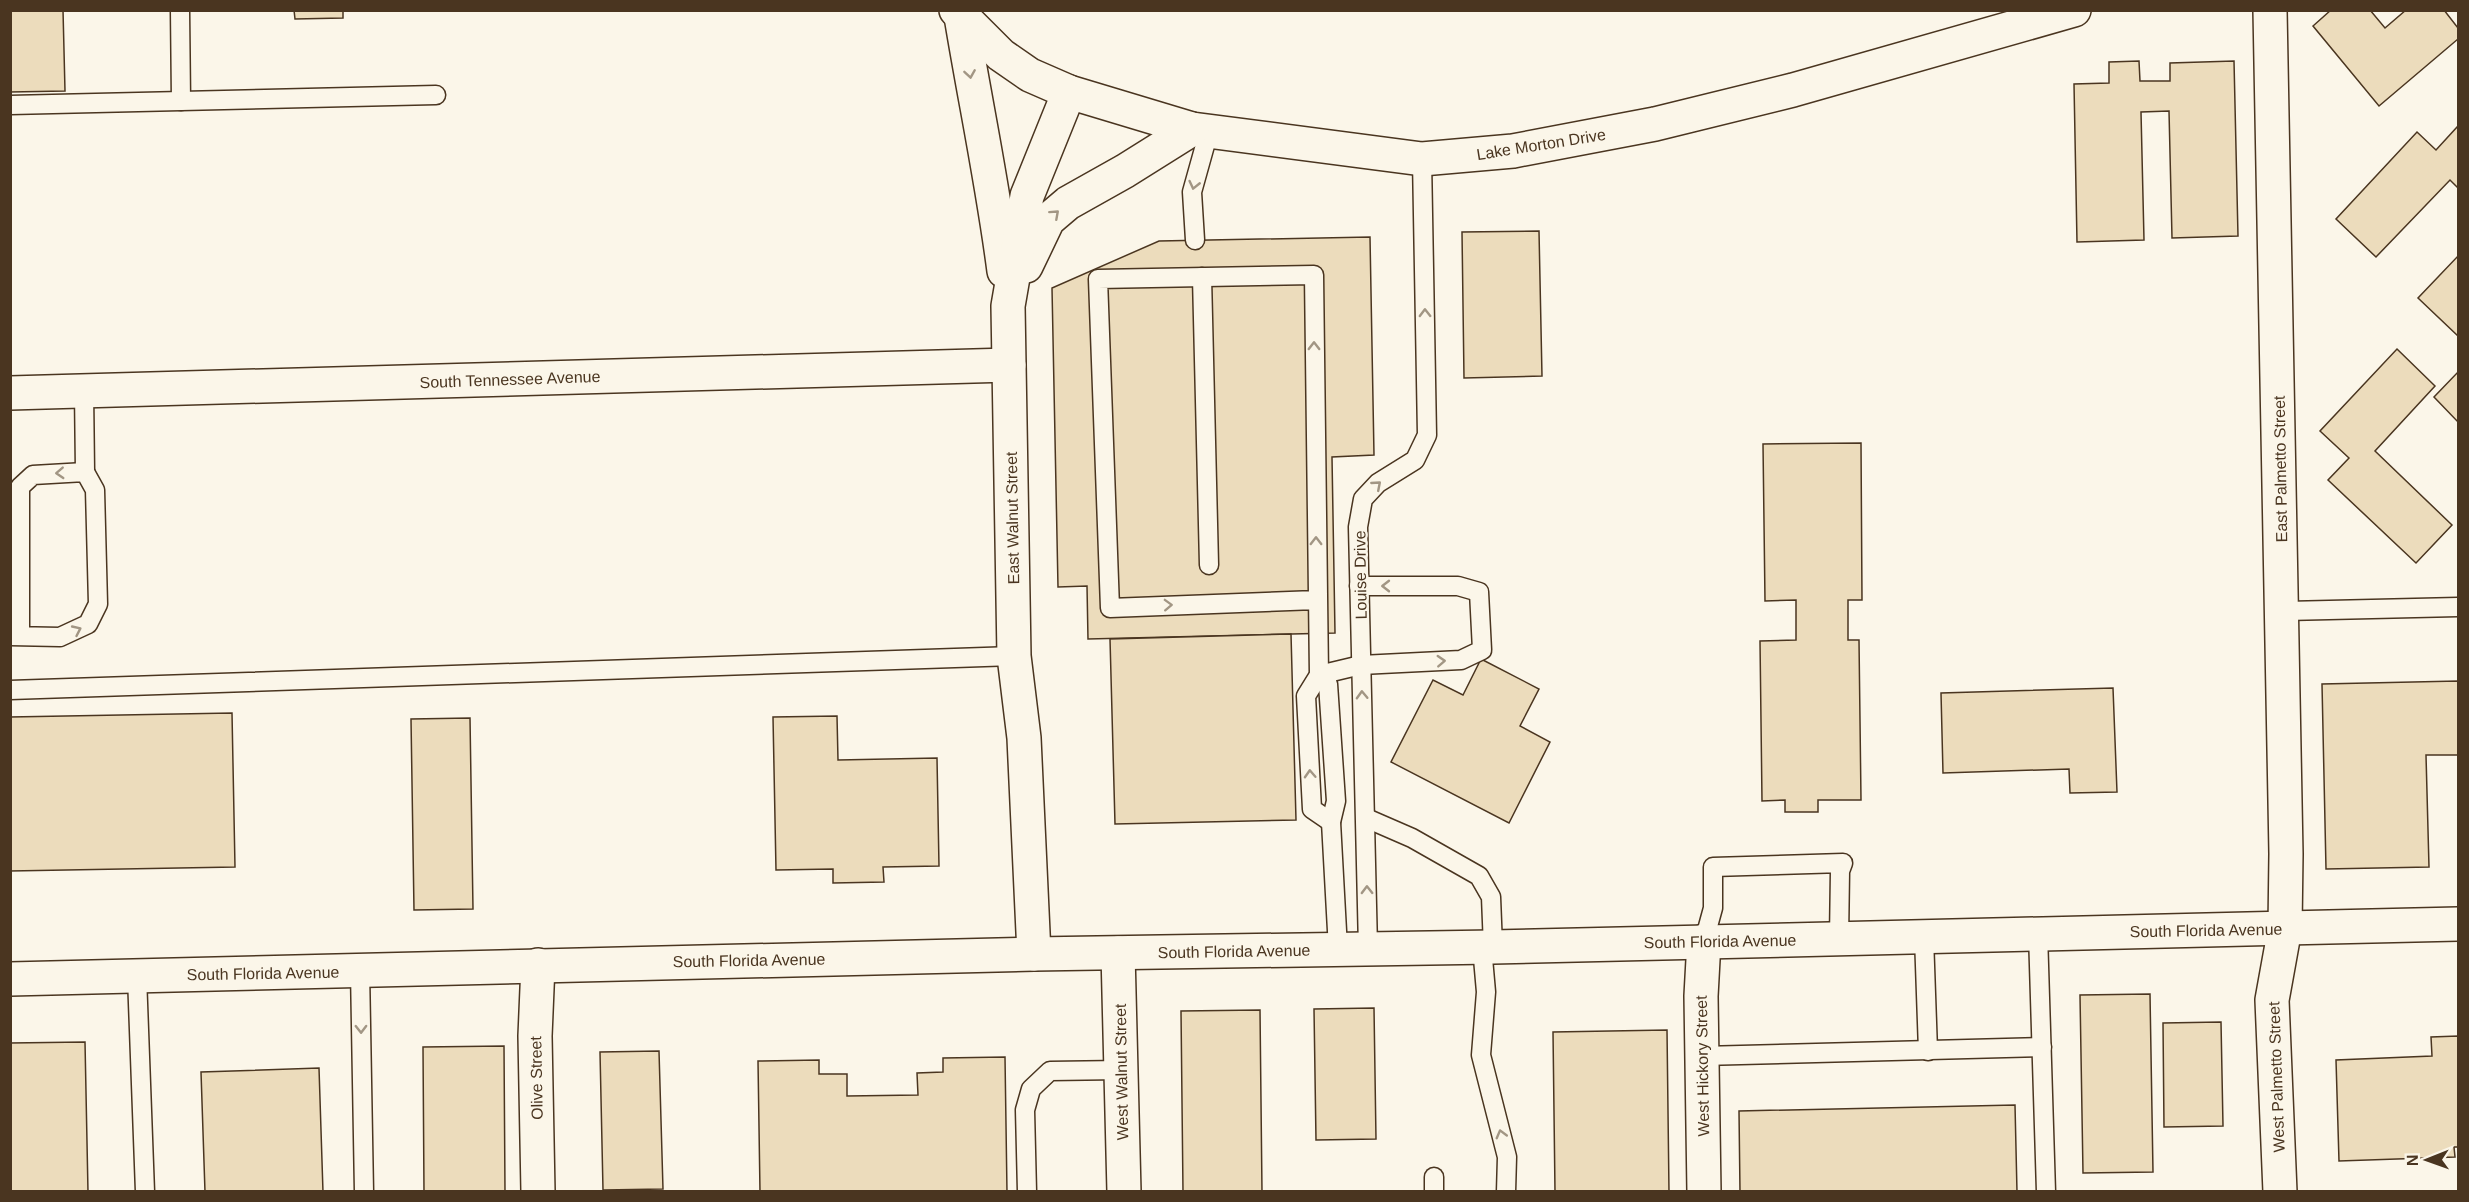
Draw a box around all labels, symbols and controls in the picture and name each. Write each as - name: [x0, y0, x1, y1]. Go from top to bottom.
- one-way arrow: [964, 69, 976, 78]
- street label: Lake Morton Drive: [1475, 126, 1607, 163]
- one-way arrow: [1189, 180, 1202, 190]
- one-way arrow: [1048, 210, 1059, 221]
- one-way arrow: [1419, 309, 1431, 318]
- one-way arrow: [1308, 342, 1320, 351]
- street label: South Tennessee Avenue: [419, 368, 601, 391]
- street label: East Palmetto Street: [2271, 395, 2290, 542]
- street label: East Walnut Street: [1003, 451, 1022, 585]
- one-way arrow: [55, 467, 64, 480]
- one-way arrow: [1370, 481, 1381, 492]
- street label: Louise Drive: [1351, 530, 1370, 620]
- one-way arrow: [1310, 537, 1322, 546]
- one-way arrow: [1382, 580, 1391, 592]
- one-way arrow: [1164, 599, 1173, 612]
- one-way arrow: [71, 625, 82, 637]
- one-way arrow: [1436, 654, 1445, 667]
- one-way arrow: [1356, 690, 1368, 699]
- one-way arrow: [1303, 770, 1316, 779]
- one-way arrow: [1361, 885, 1373, 894]
- street label: South Florida Avenue: [2130, 921, 2283, 940]
- street label: South Florida Avenue: [1644, 932, 1797, 951]
- street label: South Florida Avenue: [1158, 942, 1311, 961]
- street label: South Florida Avenue: [673, 951, 826, 970]
- street label: South Florida Avenue: [187, 964, 340, 983]
- street label: West Hickory Street: [1693, 995, 1712, 1137]
- street label: West Palmetto Street: [2265, 1001, 2288, 1153]
- street label: West Walnut Street: [1112, 1003, 1131, 1141]
- one-way arrow: [354, 1024, 367, 1033]
- street label: Olive Street: [527, 1036, 546, 1120]
- one-way arrow: [1496, 1129, 1509, 1139]
- north arrow: [2397, 1130, 2457, 1190]
- text: N: [2404, 1154, 2421, 1166]

